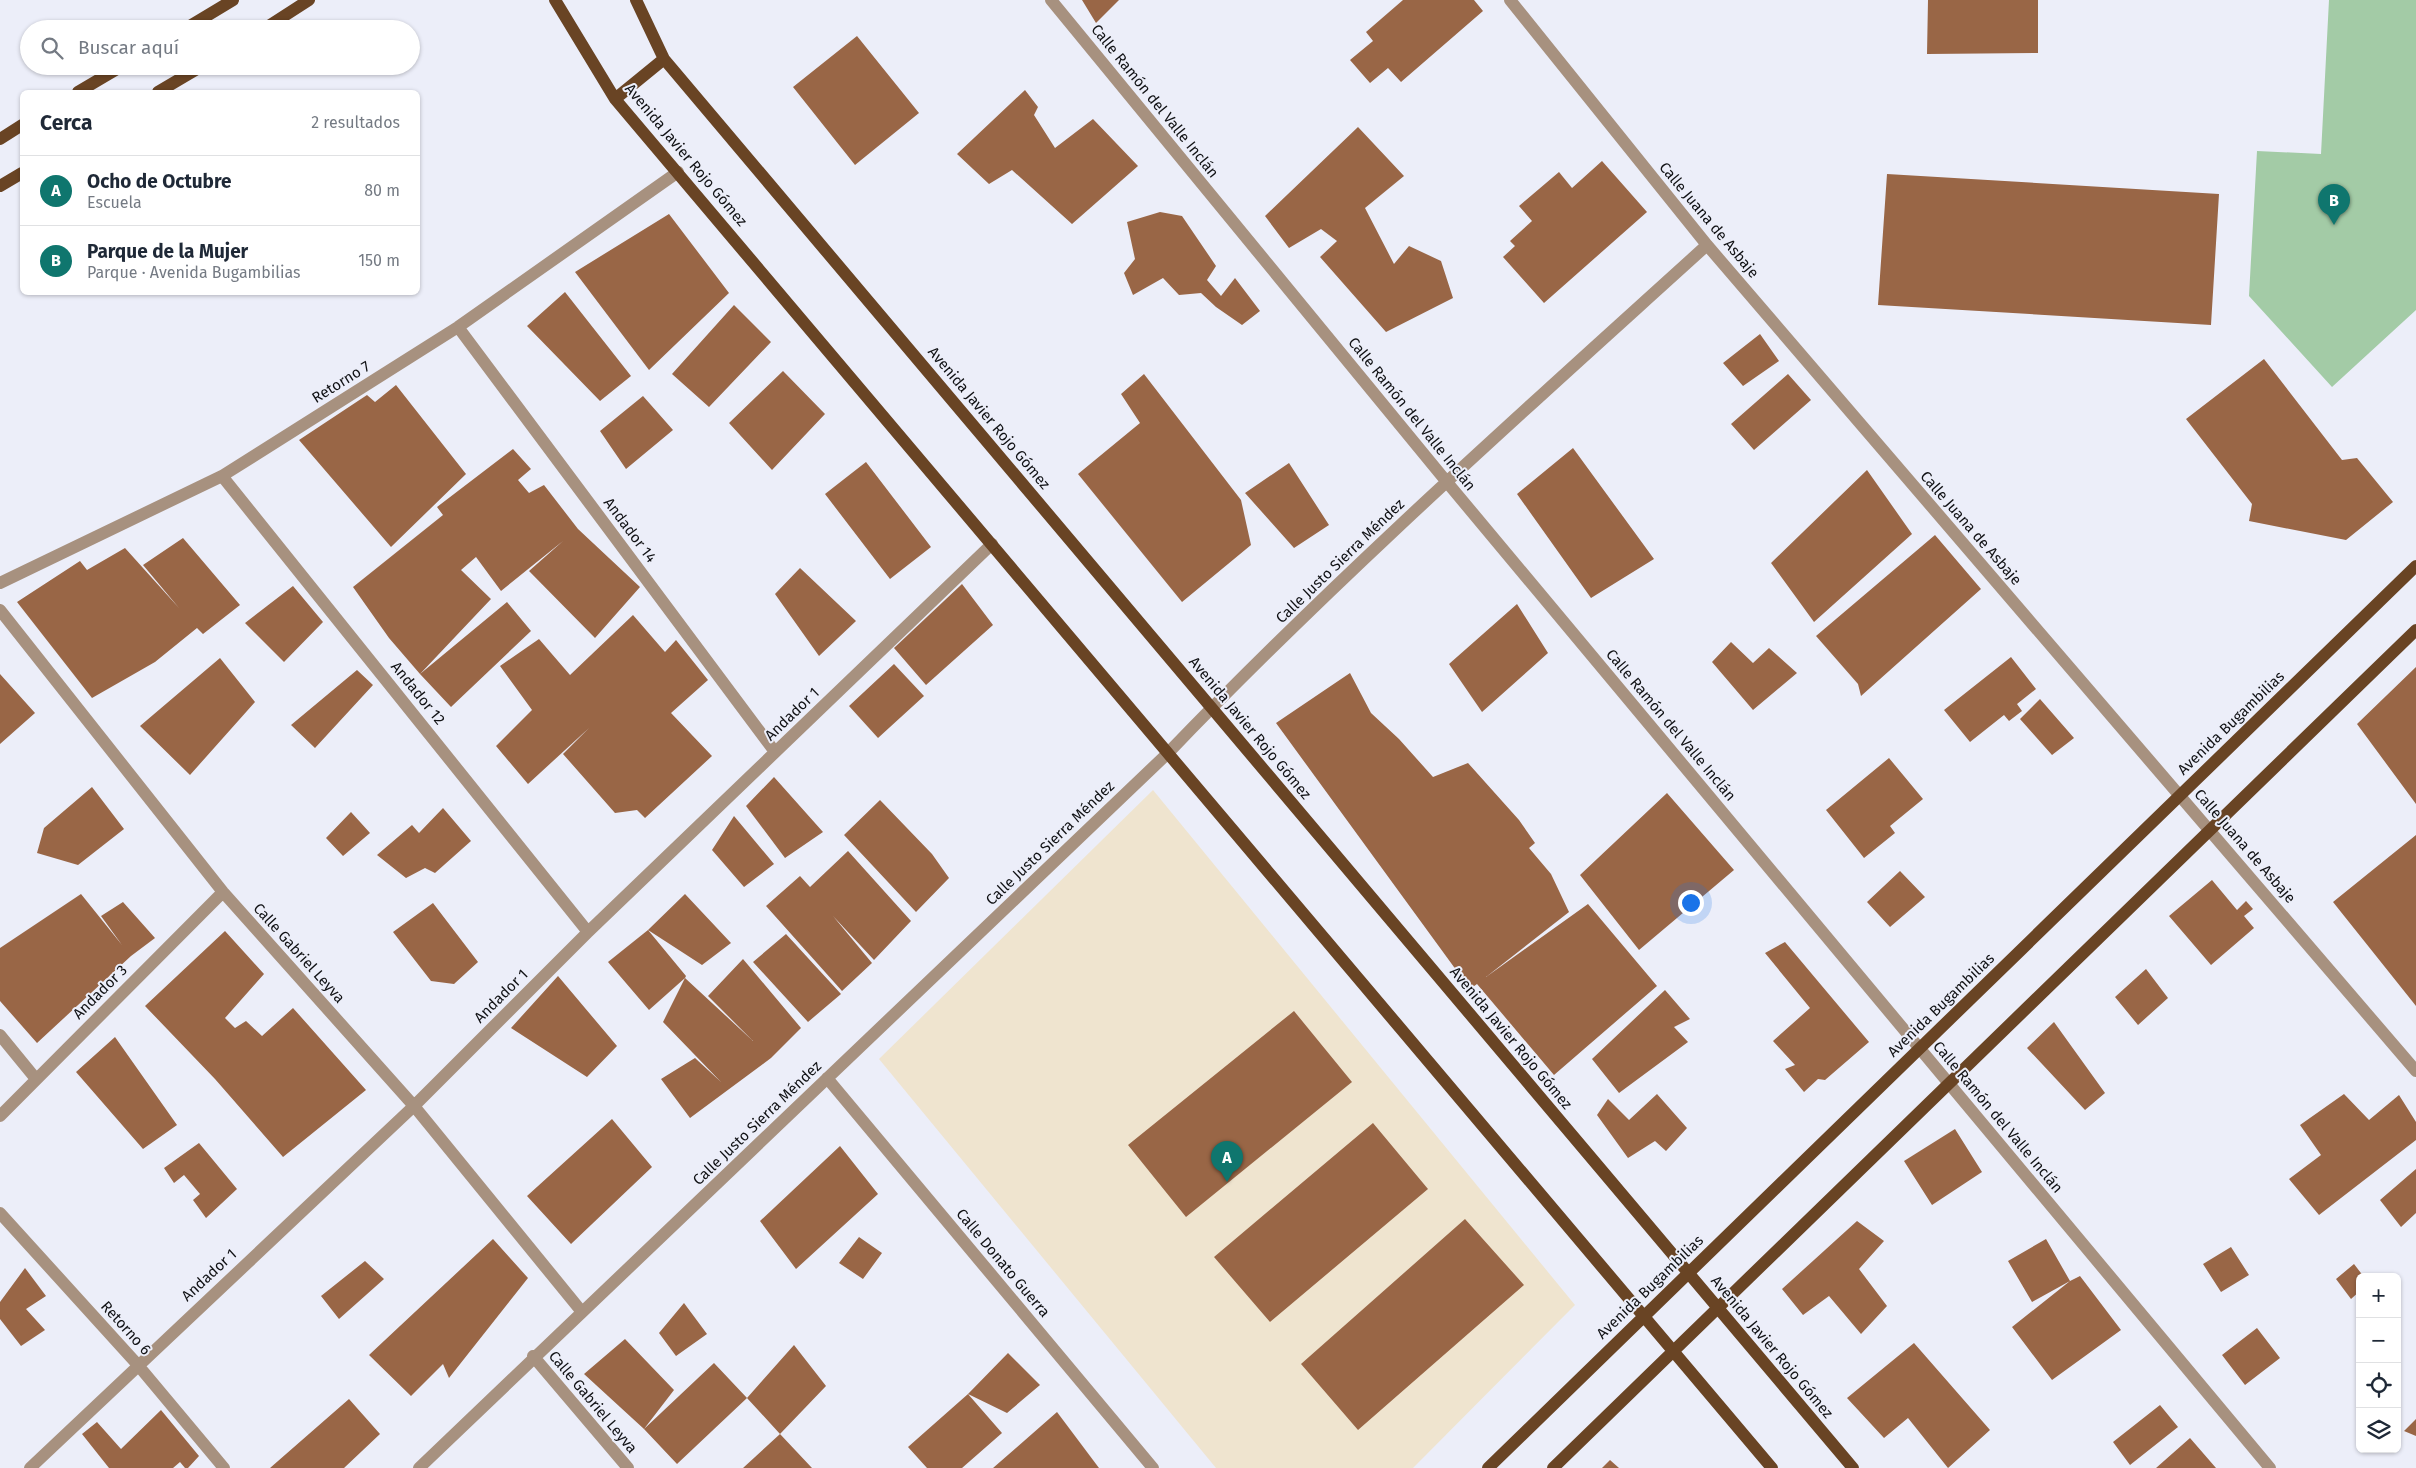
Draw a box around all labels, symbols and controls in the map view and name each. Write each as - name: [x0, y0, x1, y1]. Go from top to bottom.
- search box: [20, 20, 420, 75]
- street label: Calle Ramón del Valle Inclán: [1087, 21, 1223, 181]
- icon: search: [38, 34, 66, 62]
- text: Buscar aquí: [78, 36, 179, 59]
- street label: Avenida Javier Rojo Gómez: [621, 80, 751, 230]
- text: Cerca: [40, 110, 92, 136]
- text: 2 resultados: [311, 113, 400, 132]
- street label: Calle Juana de Asbaje: [1655, 159, 1763, 281]
- text: Ocho de Octubre: [87, 170, 232, 193]
- text: A: [51, 181, 61, 200]
- text: 80 m: [364, 181, 400, 200]
- pin: B: [2318, 184, 2350, 225]
- text: Escuela: [87, 193, 142, 212]
- text: Parque de la Mujer: [87, 240, 248, 263]
- text: B: [51, 251, 61, 270]
- text: 150 m: [358, 251, 400, 270]
- text: Parque · Avenida Bugambilias: [87, 263, 301, 282]
- street label: Calle Ramón del Valle Inclán: [1344, 334, 1480, 494]
- street label: Avenida Javier Rojo Gómez: [924, 343, 1054, 493]
- street label: Retorno 7: [309, 357, 374, 407]
- street label: Calle Juana de Asbaje: [1917, 467, 2025, 589]
- street label: Andador 14: [600, 494, 660, 566]
- street label: Calle Justo Sierra Méndez: [1272, 495, 1408, 627]
- street label: Calle Ramón del Valle Inclán: [1602, 646, 1740, 804]
- street label: Avenida Javier Rojo Gómez: [1185, 653, 1315, 803]
- street label: Andador 12: [387, 658, 449, 728]
- street label: Avenida Bugambilias: [2174, 667, 2288, 779]
- street label: Andador 1: [761, 684, 823, 744]
- street label: Calle Justo Sierra Méndez: [982, 777, 1118, 909]
- street label: Calle Juana de Asbaje: [2191, 785, 2299, 907]
- your location: [1678, 890, 1704, 916]
- street label: Calle Gabriel Leyva: [249, 899, 349, 1007]
- street label: Avenida Bugambilias: [1884, 949, 1998, 1061]
- street label: Andador 3: [69, 961, 131, 1023]
- street label: Avenida Javier Rojo Gómez: [1446, 963, 1576, 1113]
- street label: Andador 1: [470, 965, 532, 1027]
- street label: Calle Ramón del Valle Inclán: [1929, 1038, 2067, 1196]
- street label: Calle Justo Sierra Méndez: [689, 1057, 825, 1189]
- pin: A: [1211, 1141, 1243, 1182]
- street label: Calle Donato Guerra: [952, 1205, 1054, 1321]
- street label: Avenida Bugambilias: [1593, 1231, 1707, 1343]
- street label: Andador 1: [178, 1245, 240, 1305]
- street label: Avenida Javier Rojo Gómez: [1707, 1272, 1837, 1422]
- map controls: [2356, 1273, 2401, 1453]
- button: +: [2356, 1273, 2401, 1318]
- street label: Retorno 6: [97, 1297, 155, 1359]
- button: −: [2356, 1318, 2401, 1363]
- street label: Calle Gabriel Leyva: [545, 1347, 641, 1457]
- button: locate: [2356, 1363, 2401, 1408]
- button: layers: [2356, 1408, 2401, 1453]

